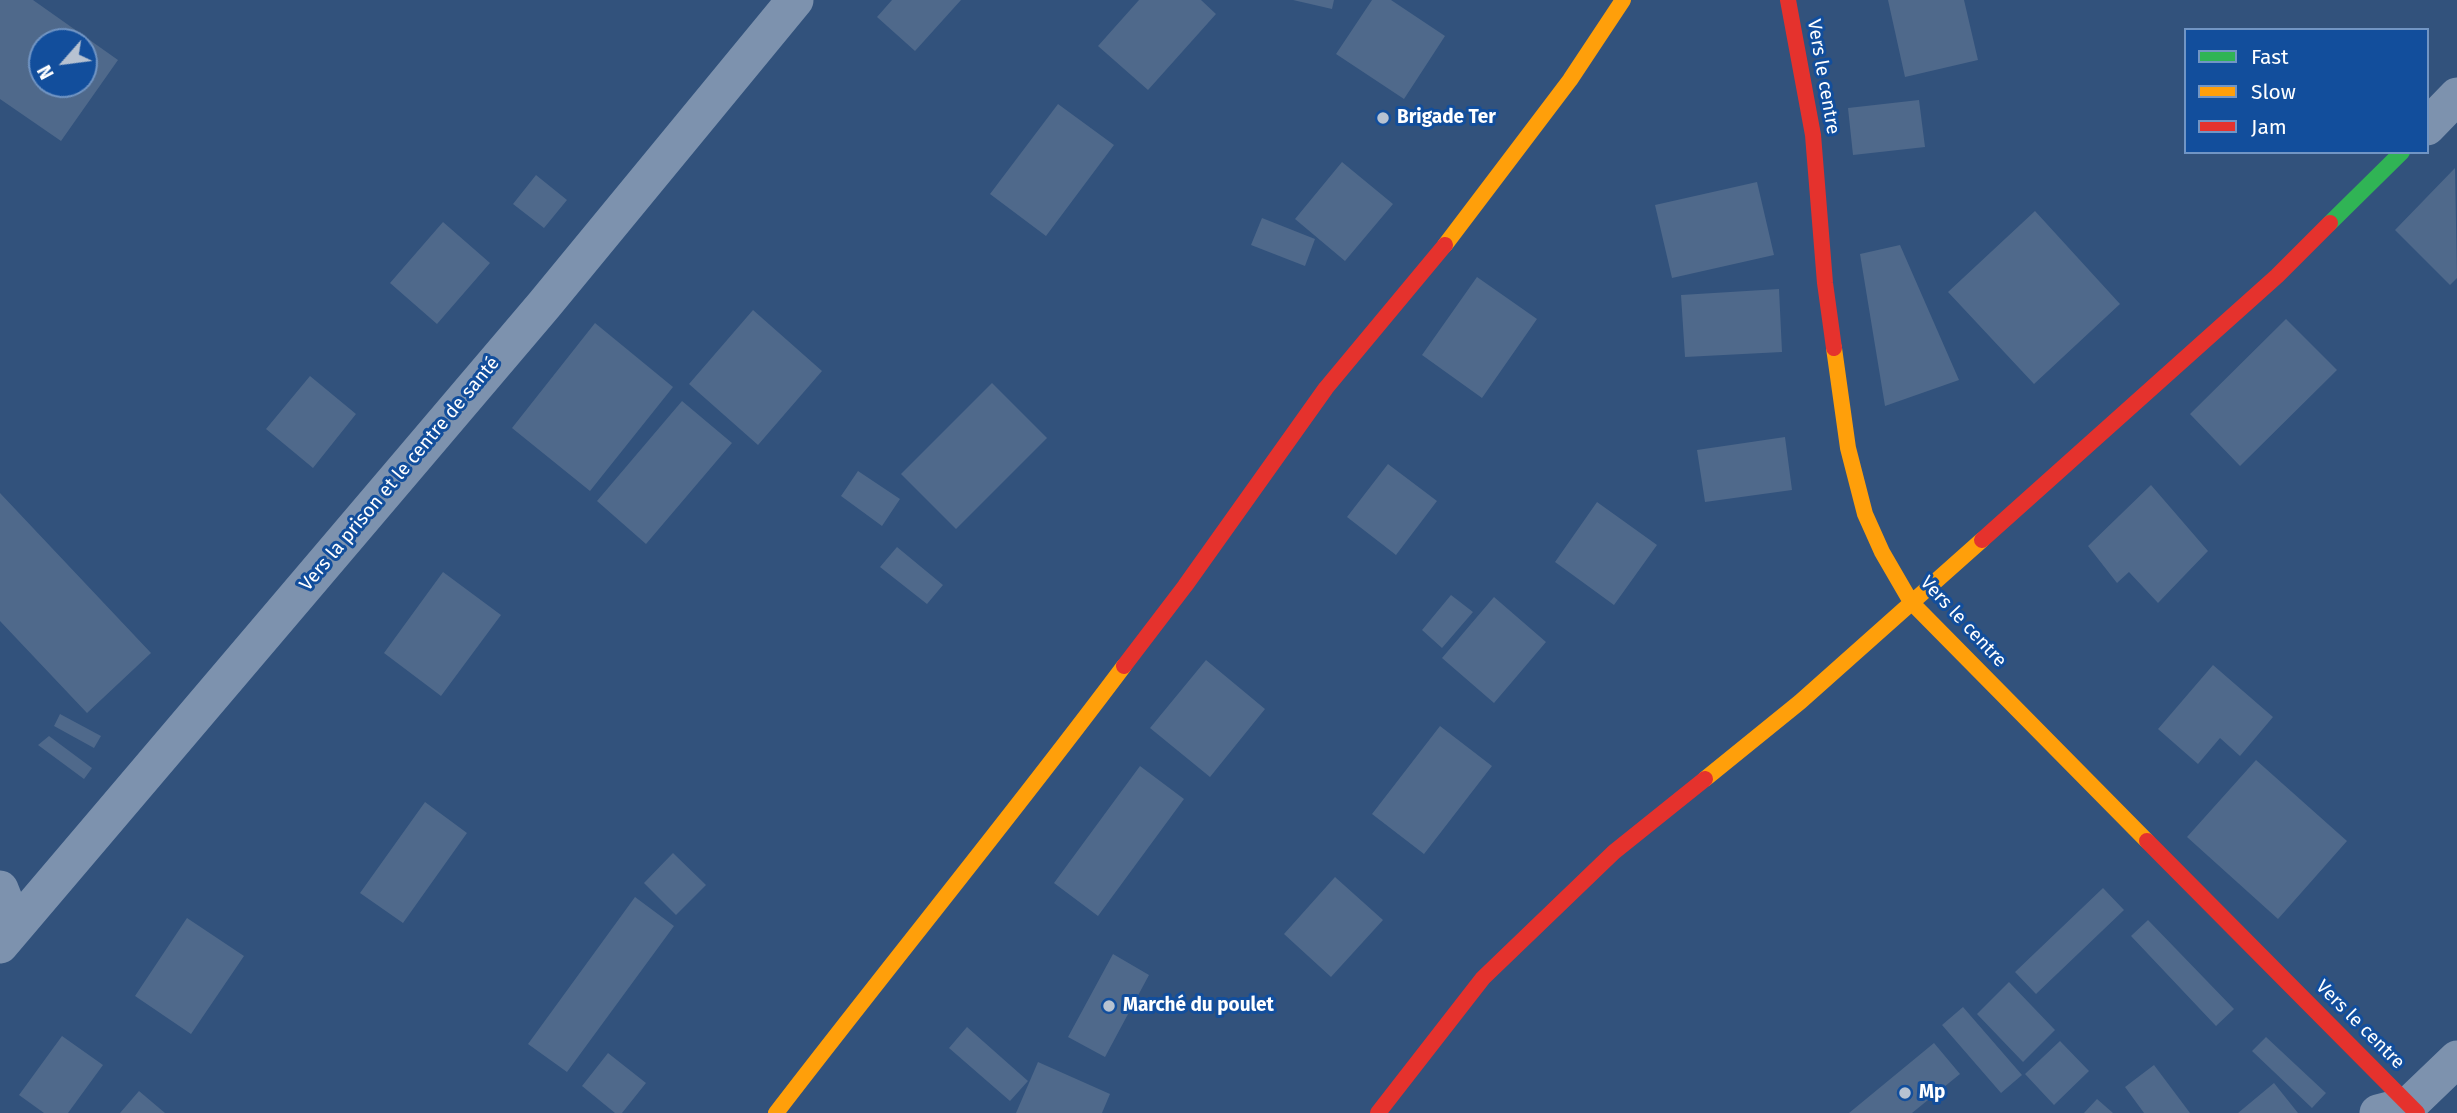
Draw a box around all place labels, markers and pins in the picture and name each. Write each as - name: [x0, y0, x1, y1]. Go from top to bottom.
- place label: Brigade Ter: [1397, 107, 1496, 129]
- marker: Brigade Ter: [1375, 110, 1391, 126]
- place label: Marché du poulet: [1123, 995, 1274, 1017]
- marker: Marché du poulet: [1101, 998, 1117, 1014]
- place label: Mp: [1919, 1082, 1945, 1104]
- marker: Mp: [1897, 1085, 1913, 1101]

